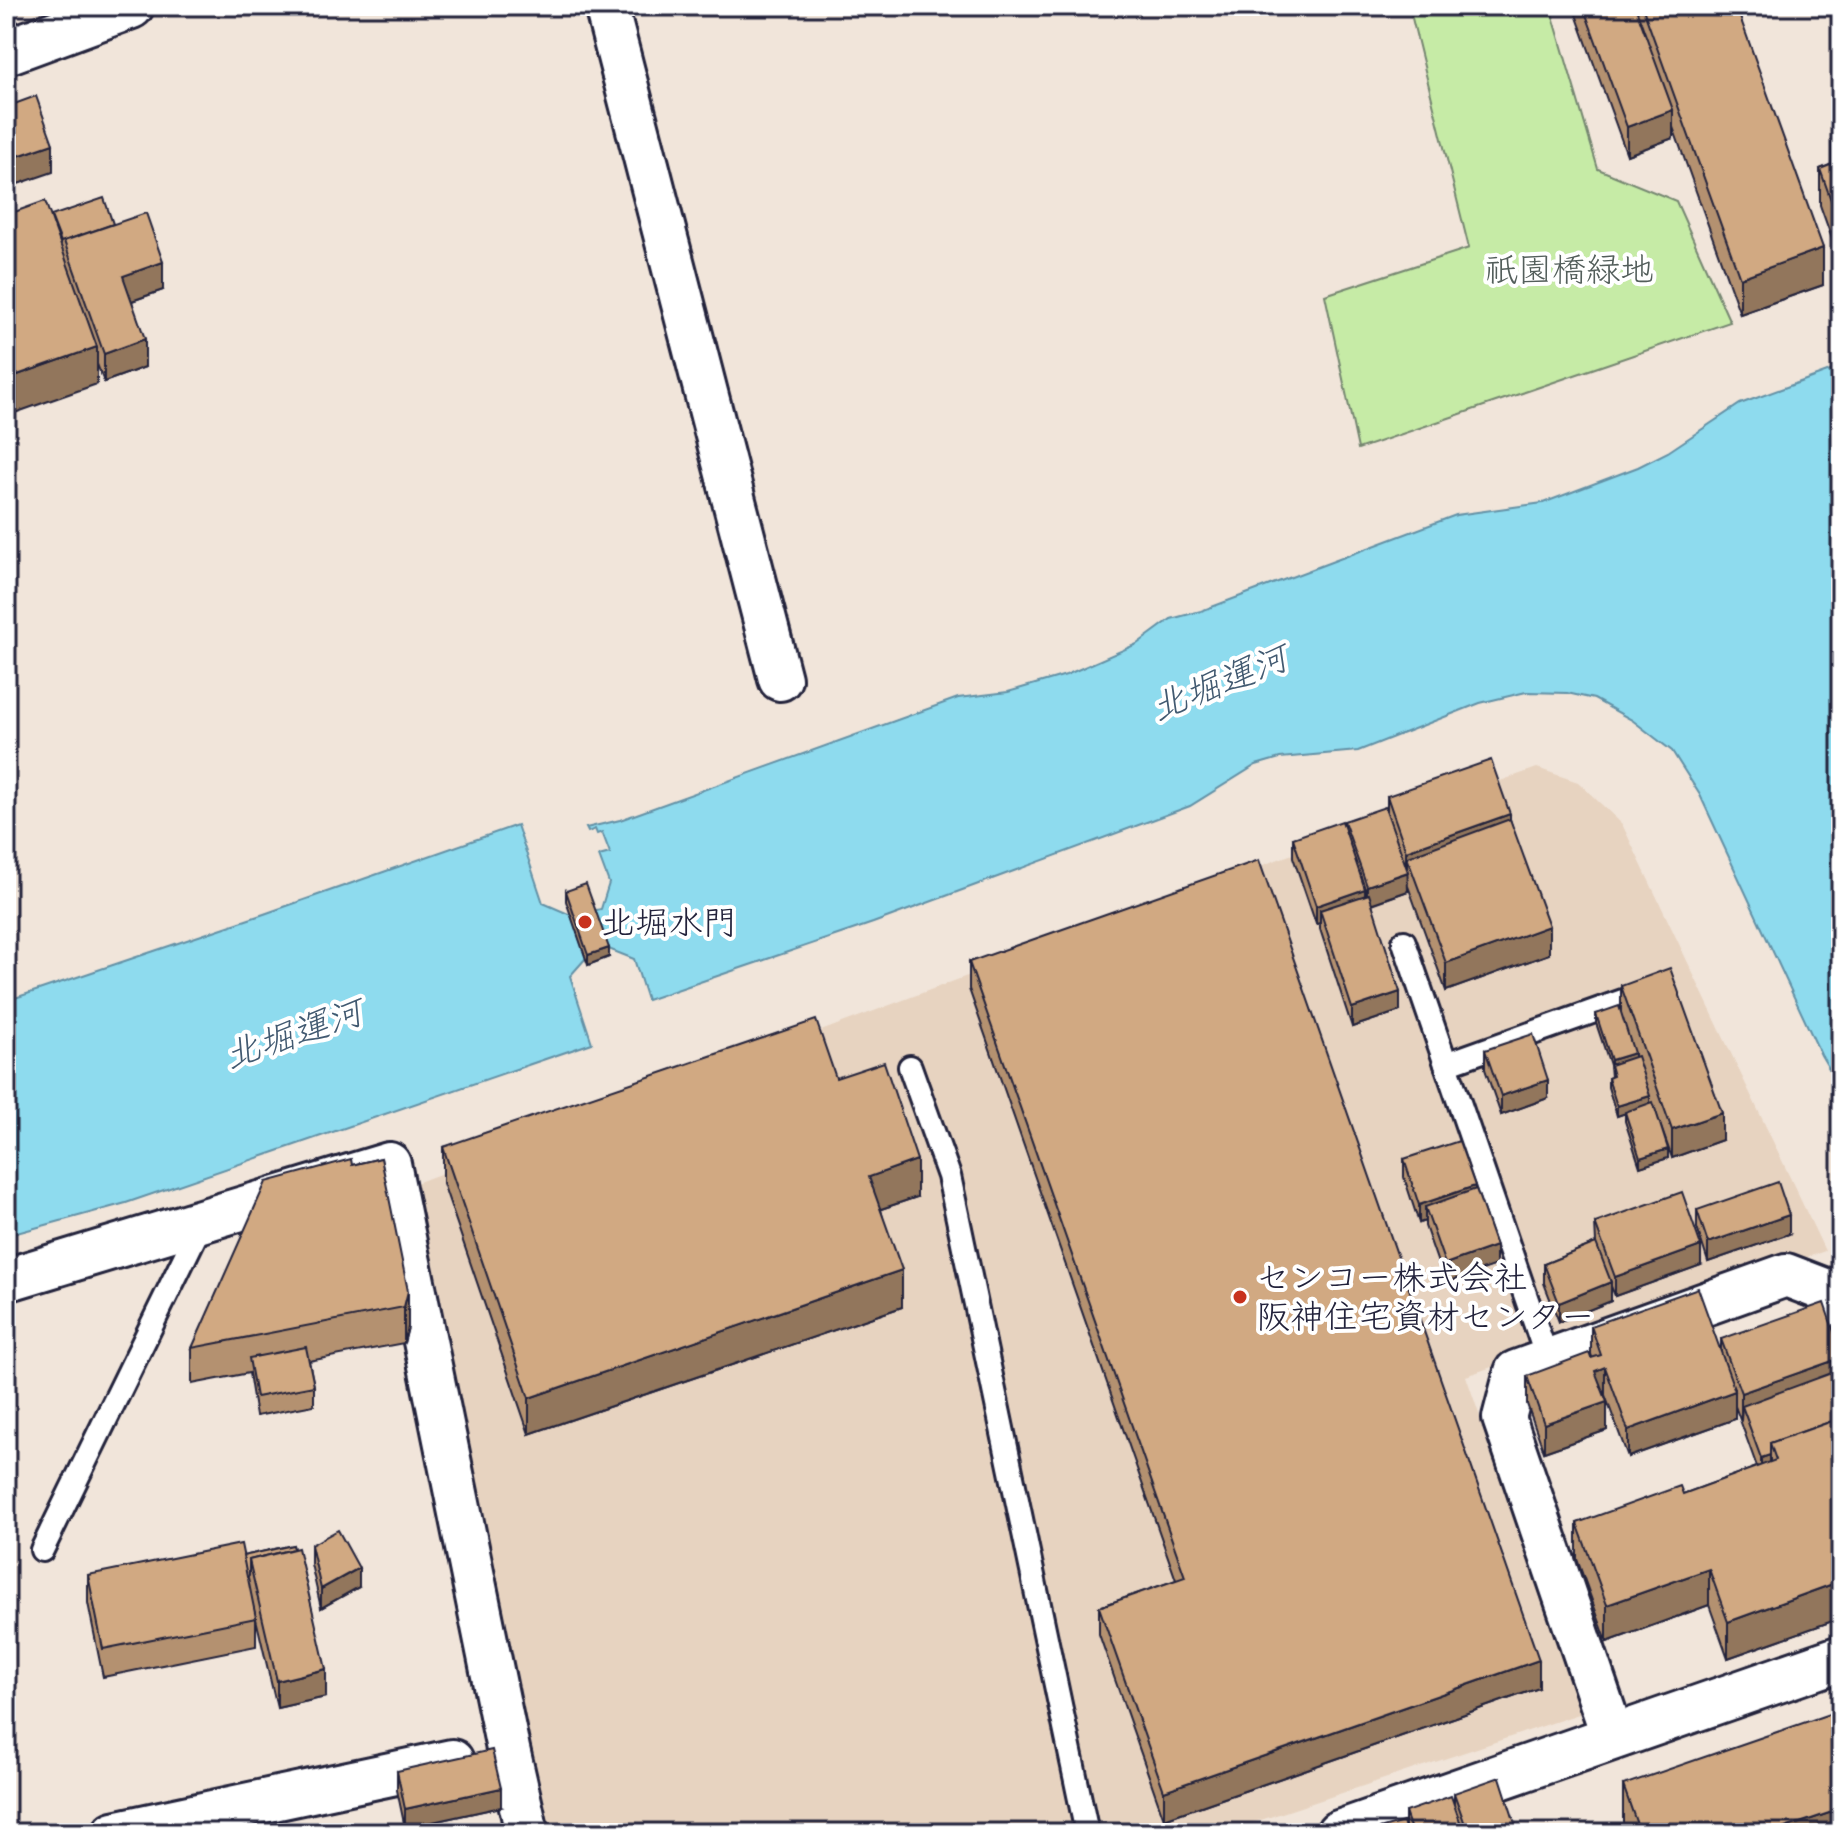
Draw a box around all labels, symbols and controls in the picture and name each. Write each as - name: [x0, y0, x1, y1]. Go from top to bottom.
- park label: 祇園橋緑地: [1484, 248, 1654, 291]
- water label: 北堀運河: [1144, 633, 1299, 731]
- place label: 北堀水門: [601, 901, 737, 944]
- marker: 北堀水門: [576, 913, 594, 931]
- water label: 北堀運河: [218, 987, 374, 1079]
- place label: センコー株式会社 阪神住宅資材センター: [1256, 1256, 1595, 1338]
- marker: センコー株式会社 阪神住宅資材センター: [1231, 1288, 1249, 1306]

